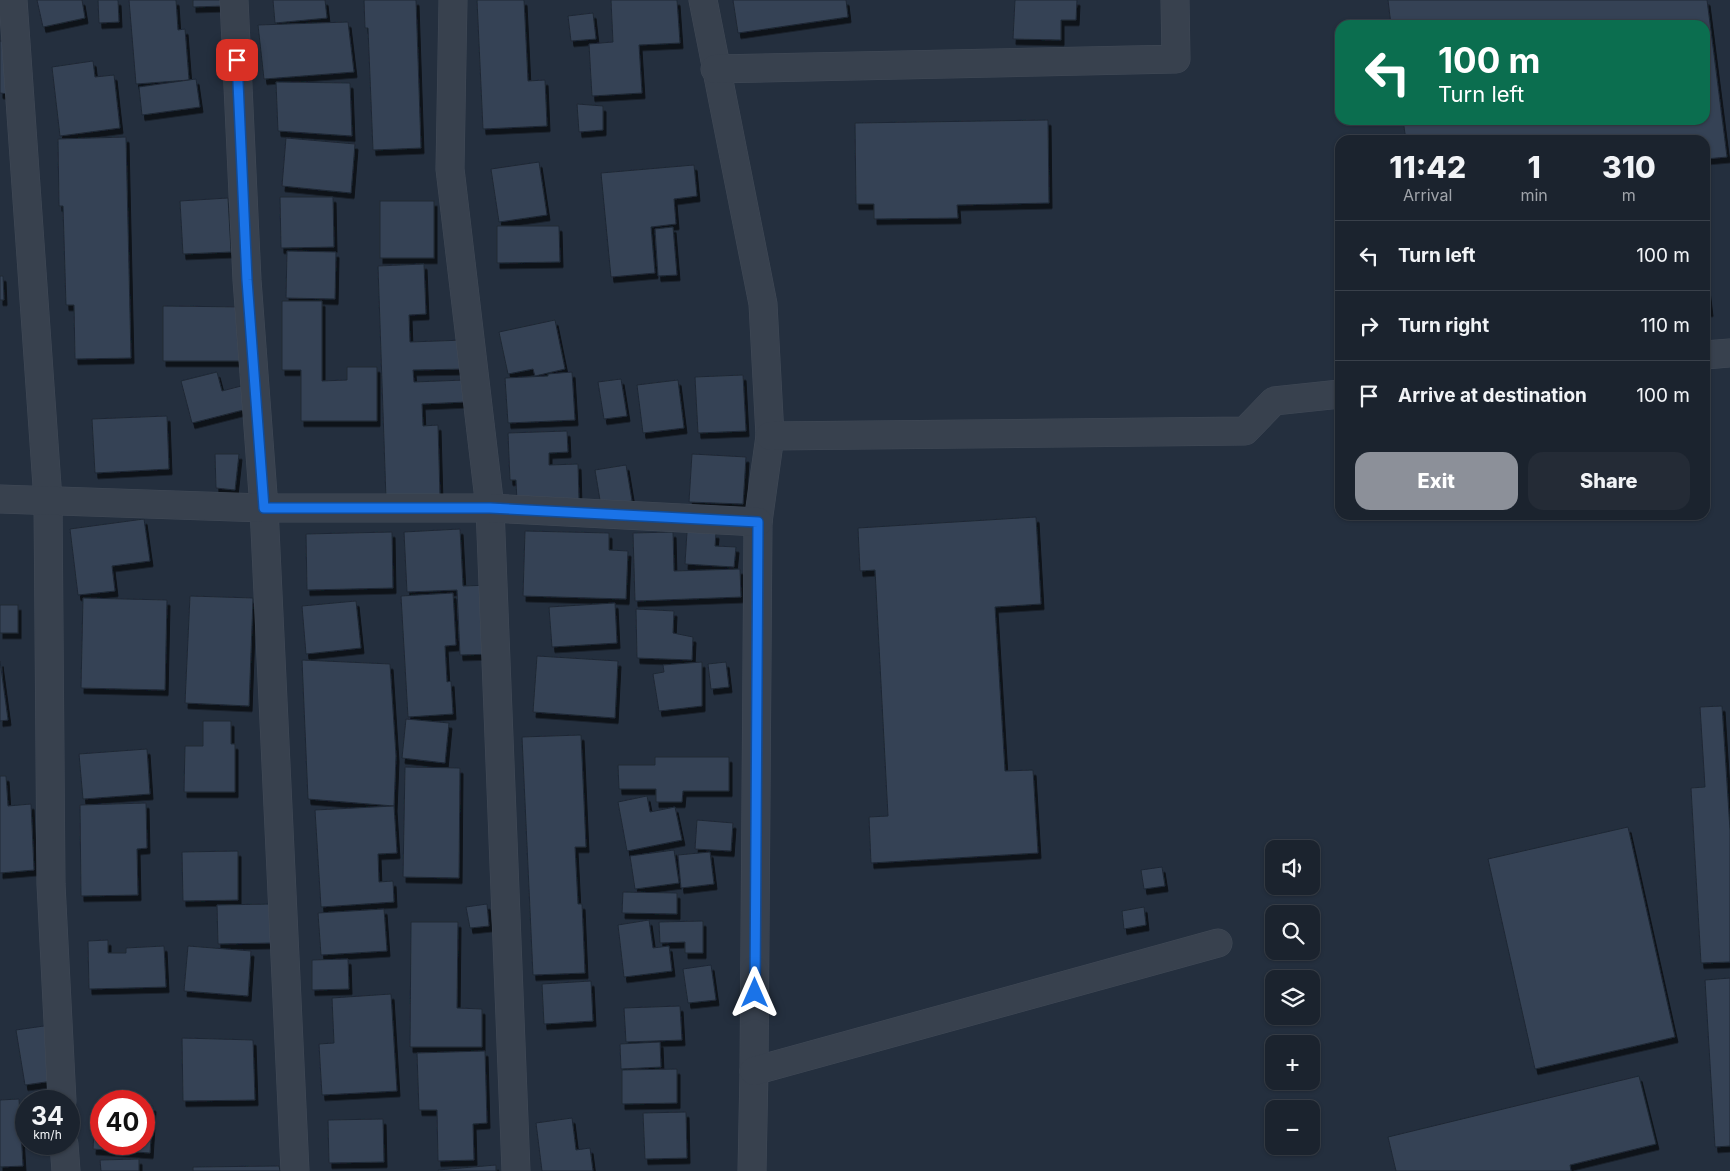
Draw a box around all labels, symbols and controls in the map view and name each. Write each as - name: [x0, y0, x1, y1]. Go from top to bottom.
- pin: [216, 39, 258, 81]
- text: 100 m: [1438, 39, 1541, 81]
- icon: left: [1355, 40, 1420, 105]
- icon: arrive: [223, 46, 251, 74]
- text: Turn left: [1438, 81, 1524, 107]
- text: 11:42: [1389, 149, 1466, 185]
- text: 1: [1527, 149, 1541, 185]
- text: 310: [1602, 149, 1656, 185]
- text: Arrival: [1403, 185, 1452, 205]
- text: min: [1520, 185, 1548, 205]
- text: m: [1622, 185, 1636, 205]
- icon: left: [1355, 242, 1383, 270]
- text: Turn left: [1398, 244, 1476, 267]
- text: 100 m: [1636, 244, 1690, 267]
- icon: right: [1355, 312, 1383, 340]
- text: Turn right: [1398, 314, 1489, 337]
- text: 110 m: [1641, 314, 1690, 337]
- icon: arrive: [1355, 382, 1383, 410]
- text: Arrive at destination: [1398, 384, 1587, 407]
- text: 100 m: [1636, 384, 1690, 407]
- button: Exit: [1355, 452, 1518, 510]
- button: Share: [1528, 452, 1690, 510]
- map controls: [1265, 840, 1320, 1155]
- button: sound: [1265, 840, 1320, 895]
- button: search: [1265, 905, 1320, 960]
- position arrow: [728, 966, 780, 1018]
- button: layers: [1265, 970, 1320, 1025]
- button: +: [1265, 1035, 1320, 1090]
- speed limit sign: 40: [90, 1090, 155, 1155]
- button: −: [1265, 1100, 1320, 1155]
- text: 34: [31, 1101, 64, 1131]
- text: km/h: [33, 1127, 62, 1142]

